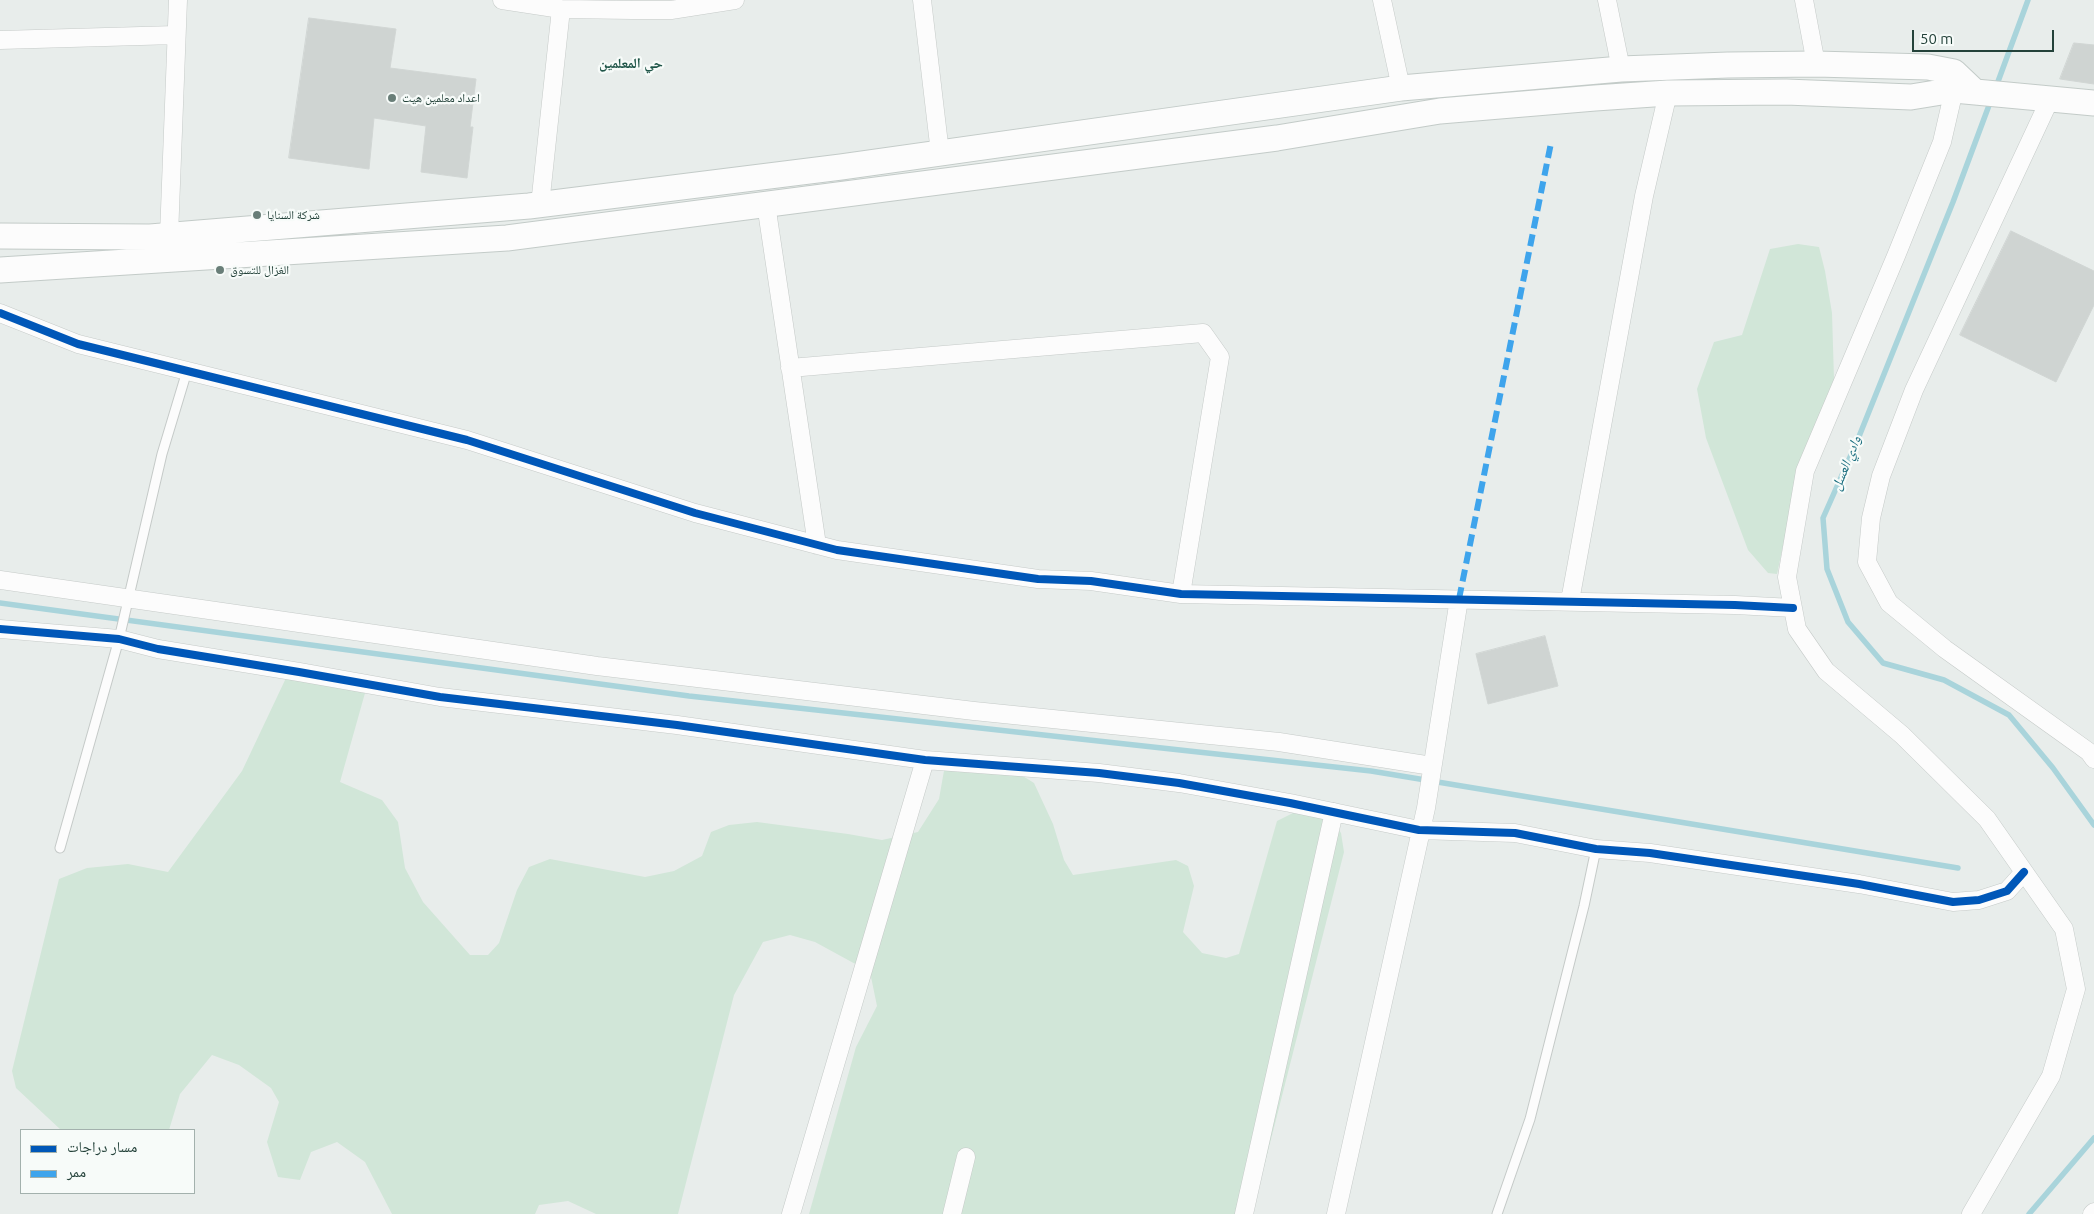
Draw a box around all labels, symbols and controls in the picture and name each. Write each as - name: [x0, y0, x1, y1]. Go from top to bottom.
- scale bar: [1914, 20, 2056, 52]
- text: 50 m: [1920, 30, 1953, 47]
- district label: حي المعلمين: [599, 55, 663, 71]
- place label: اعداد معلمين هيت: [402, 91, 480, 105]
- marker: اعداد معلمين هيت: [386, 92, 398, 104]
- place label: شركة السنايا: [267, 208, 320, 222]
- marker: شركة السنايا: [251, 209, 263, 221]
- place label: الغزال للتسوق: [230, 263, 289, 277]
- marker: الغزال للتسوق: [214, 264, 226, 276]
- water label: وادي العسل: [1827, 433, 1865, 493]
- legend: [20, 1129, 195, 1194]
- text: مسار دراجات: [67, 1138, 137, 1155]
- text: ممر: [67, 1163, 86, 1180]

